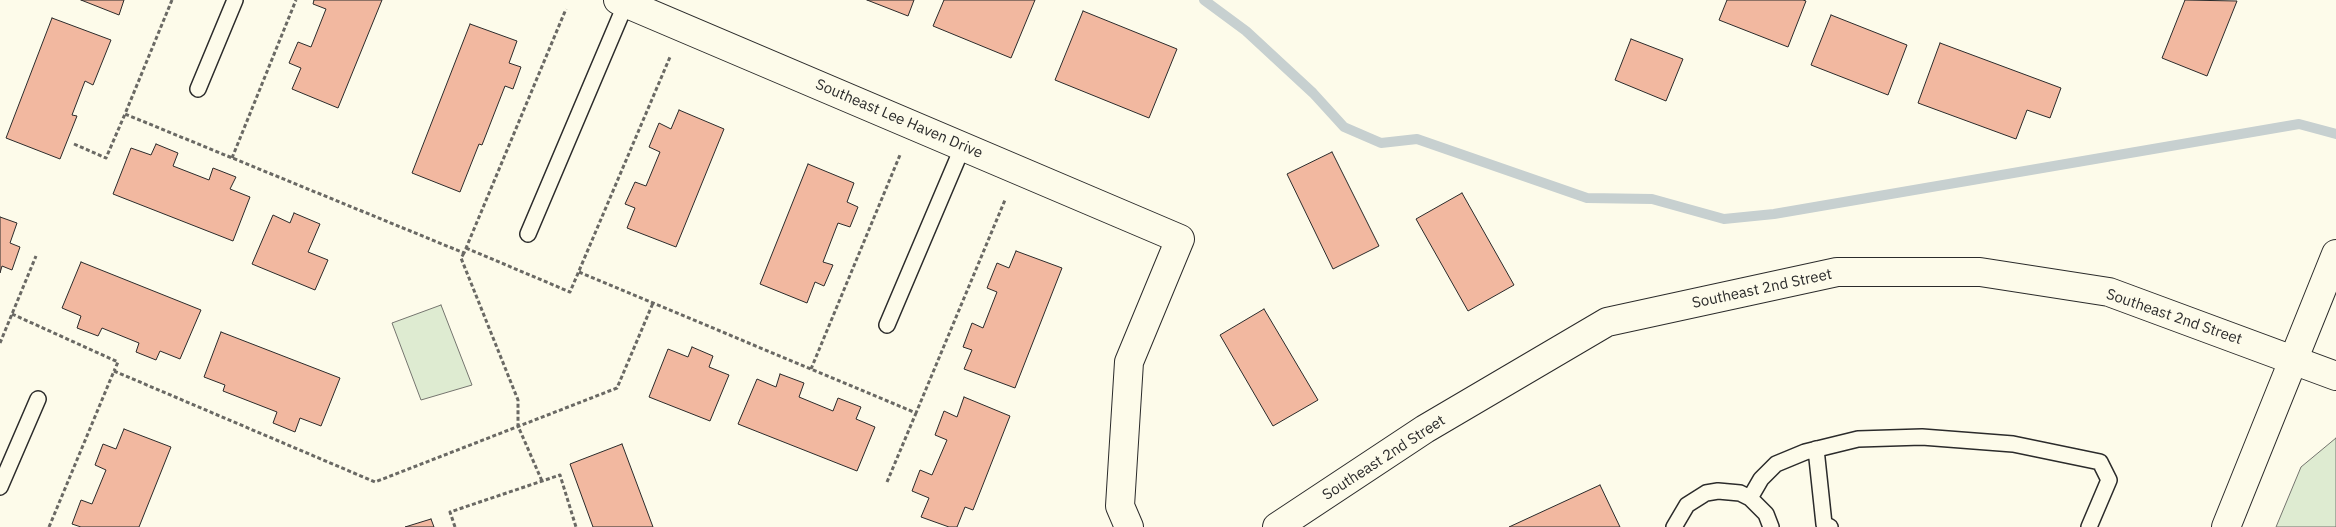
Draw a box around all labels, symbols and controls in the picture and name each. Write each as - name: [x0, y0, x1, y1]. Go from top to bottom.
- street label: Southeast Lee Haven Drive: [813, 76, 985, 162]
- street label: Southeast 2nd Street: [1690, 265, 1834, 313]
- street label: Southeast 2nd Street: [2104, 285, 2244, 349]
- street label: Southeast 2nd Street: [1319, 412, 1449, 504]

